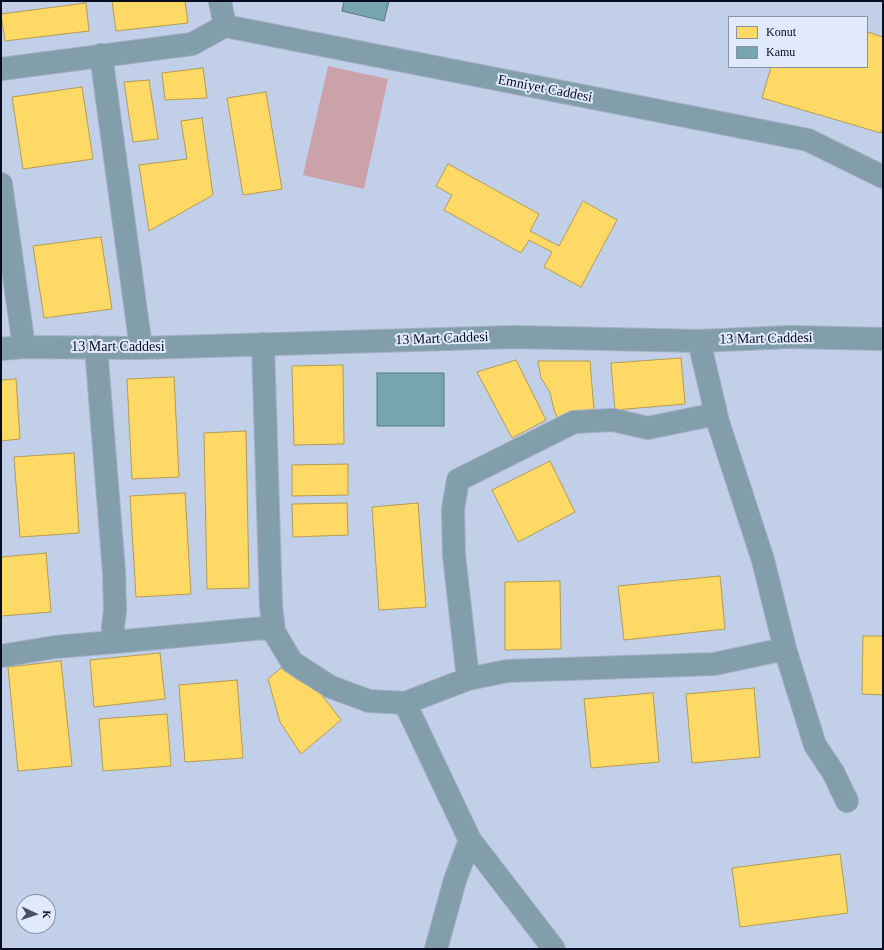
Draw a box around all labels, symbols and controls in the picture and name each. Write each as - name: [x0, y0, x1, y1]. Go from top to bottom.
- legend: [728, 16, 868, 68]
- text: Konut: [766, 25, 796, 39]
- text: Kamu: [766, 45, 795, 59]
- street label: Emniyet Caddesi: [496, 72, 594, 106]
- street label: 13 Mart Caddesi: [395, 329, 489, 349]
- street label: 13 Mart Caddesi: [719, 330, 813, 348]
- street label: 13 Mart Caddesi: [71, 339, 165, 355]
- north arrow: [16, 894, 56, 934]
- text: K: [41, 910, 53, 919]

